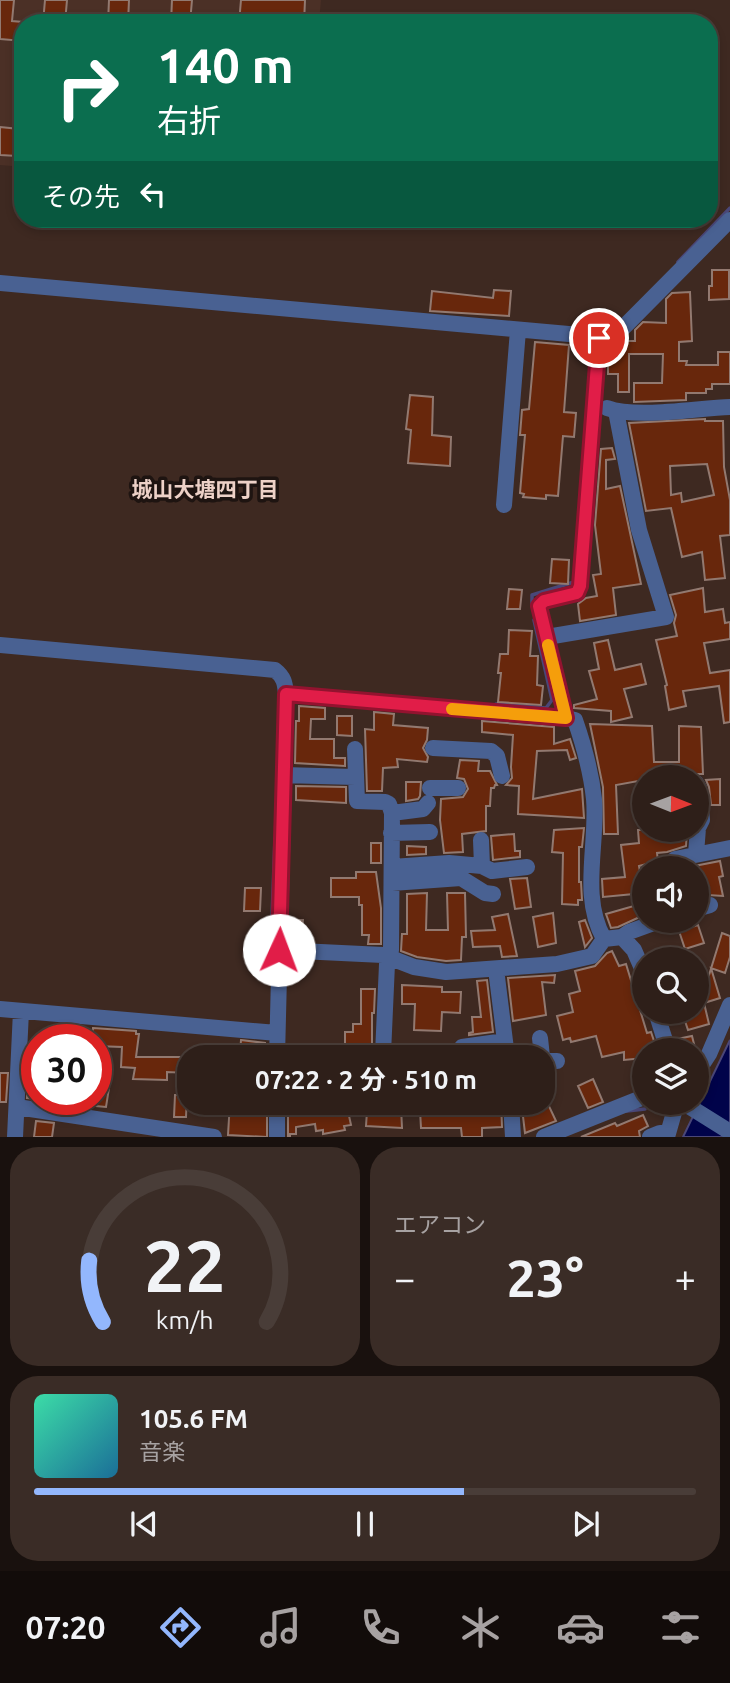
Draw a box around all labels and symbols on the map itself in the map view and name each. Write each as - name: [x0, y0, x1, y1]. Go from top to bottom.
- pin: [569, 308, 629, 368]
- district label: 城山大塘四丁目: [132, 477, 279, 501]
- north arrow: [632, 765, 709, 842]
- position arrow: [242, 913, 316, 987]
- speed limit sign: 30: [21, 1024, 112, 1115]

